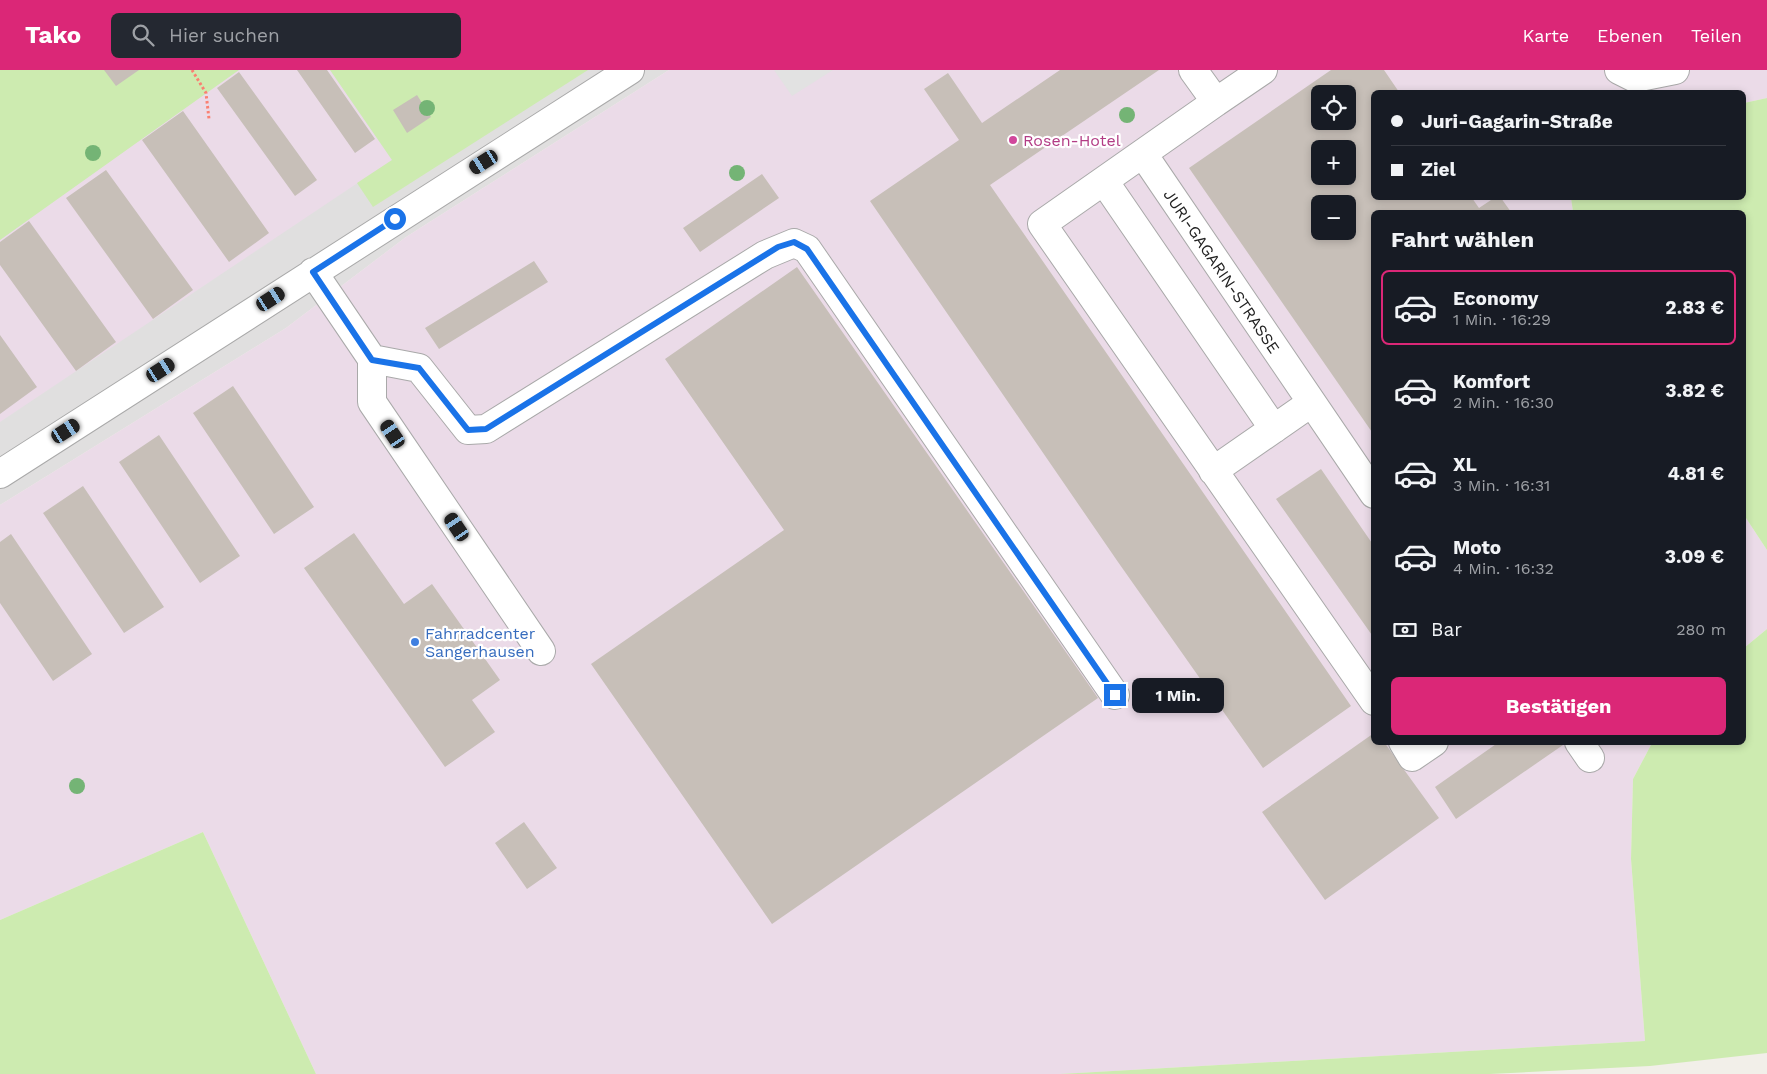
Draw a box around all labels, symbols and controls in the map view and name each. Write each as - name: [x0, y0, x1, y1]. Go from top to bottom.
- search box: [111, 13, 461, 58]
- text: Tako: [25, 21, 81, 49]
- icon: search: [129, 21, 157, 49]
- text: Hier suchen: [169, 24, 280, 47]
- text: Karte: [1523, 25, 1569, 46]
- text: Ebenen: [1597, 25, 1663, 46]
- text: Teilen: [1691, 25, 1742, 46]
- map controls: [1311, 85, 1356, 240]
- button: locate: [1311, 85, 1356, 130]
- text: Juri-Gagarin-Straße: [1421, 110, 1613, 133]
- place label: Rosen-Hotel: [1023, 131, 1121, 150]
- marker: Rosen-Hotel: [1007, 134, 1019, 146]
- button: +: [1311, 140, 1356, 185]
- car: [467, 148, 500, 176]
- text: Ziel: [1421, 158, 1456, 181]
- street label: JURI-GAGARIN-STRASSE: [1159, 186, 1284, 357]
- button: −: [1311, 195, 1356, 240]
- route start: [384, 208, 406, 230]
- text: Fahrt wählen: [1391, 227, 1534, 252]
- car: [254, 285, 287, 313]
- icon: car: [1393, 285, 1438, 330]
- text: Economy: [1453, 287, 1538, 310]
- text: 2.83 €: [1665, 296, 1724, 319]
- text: 1 Min. · 16:29: [1453, 310, 1551, 329]
- car: [144, 356, 177, 384]
- icon: car: [1393, 368, 1438, 413]
- text: Komfort: [1453, 370, 1530, 393]
- text: 3.82 €: [1665, 379, 1724, 402]
- text: 2 Min. · 16:30: [1453, 393, 1554, 412]
- car: [49, 417, 82, 445]
- car: [378, 417, 407, 451]
- icon: car: [1393, 451, 1438, 496]
- text: XL: [1453, 453, 1477, 476]
- text: 4.81 €: [1667, 462, 1724, 485]
- text: 3 Min. · 16:31: [1453, 476, 1550, 495]
- car: [442, 510, 471, 544]
- icon: car: [1393, 534, 1438, 579]
- text: Moto: [1453, 536, 1501, 559]
- text: 3.09 €: [1665, 545, 1724, 568]
- text: 4 Min. · 16:32: [1453, 559, 1554, 578]
- icon: cash: [1391, 616, 1419, 644]
- text: Bar: [1431, 618, 1462, 641]
- text: 280 m: [1676, 620, 1726, 639]
- place label: Fahrradcenter Sangerhausen: [425, 624, 536, 661]
- marker: Fahrradcenter Sangerhausen: [409, 636, 421, 648]
- button: Bestätigen: [1391, 677, 1726, 735]
- callout: 1 Min.: [1132, 678, 1225, 712]
- route end: [1104, 684, 1126, 706]
- text: 1 Min.: [1155, 686, 1201, 705]

